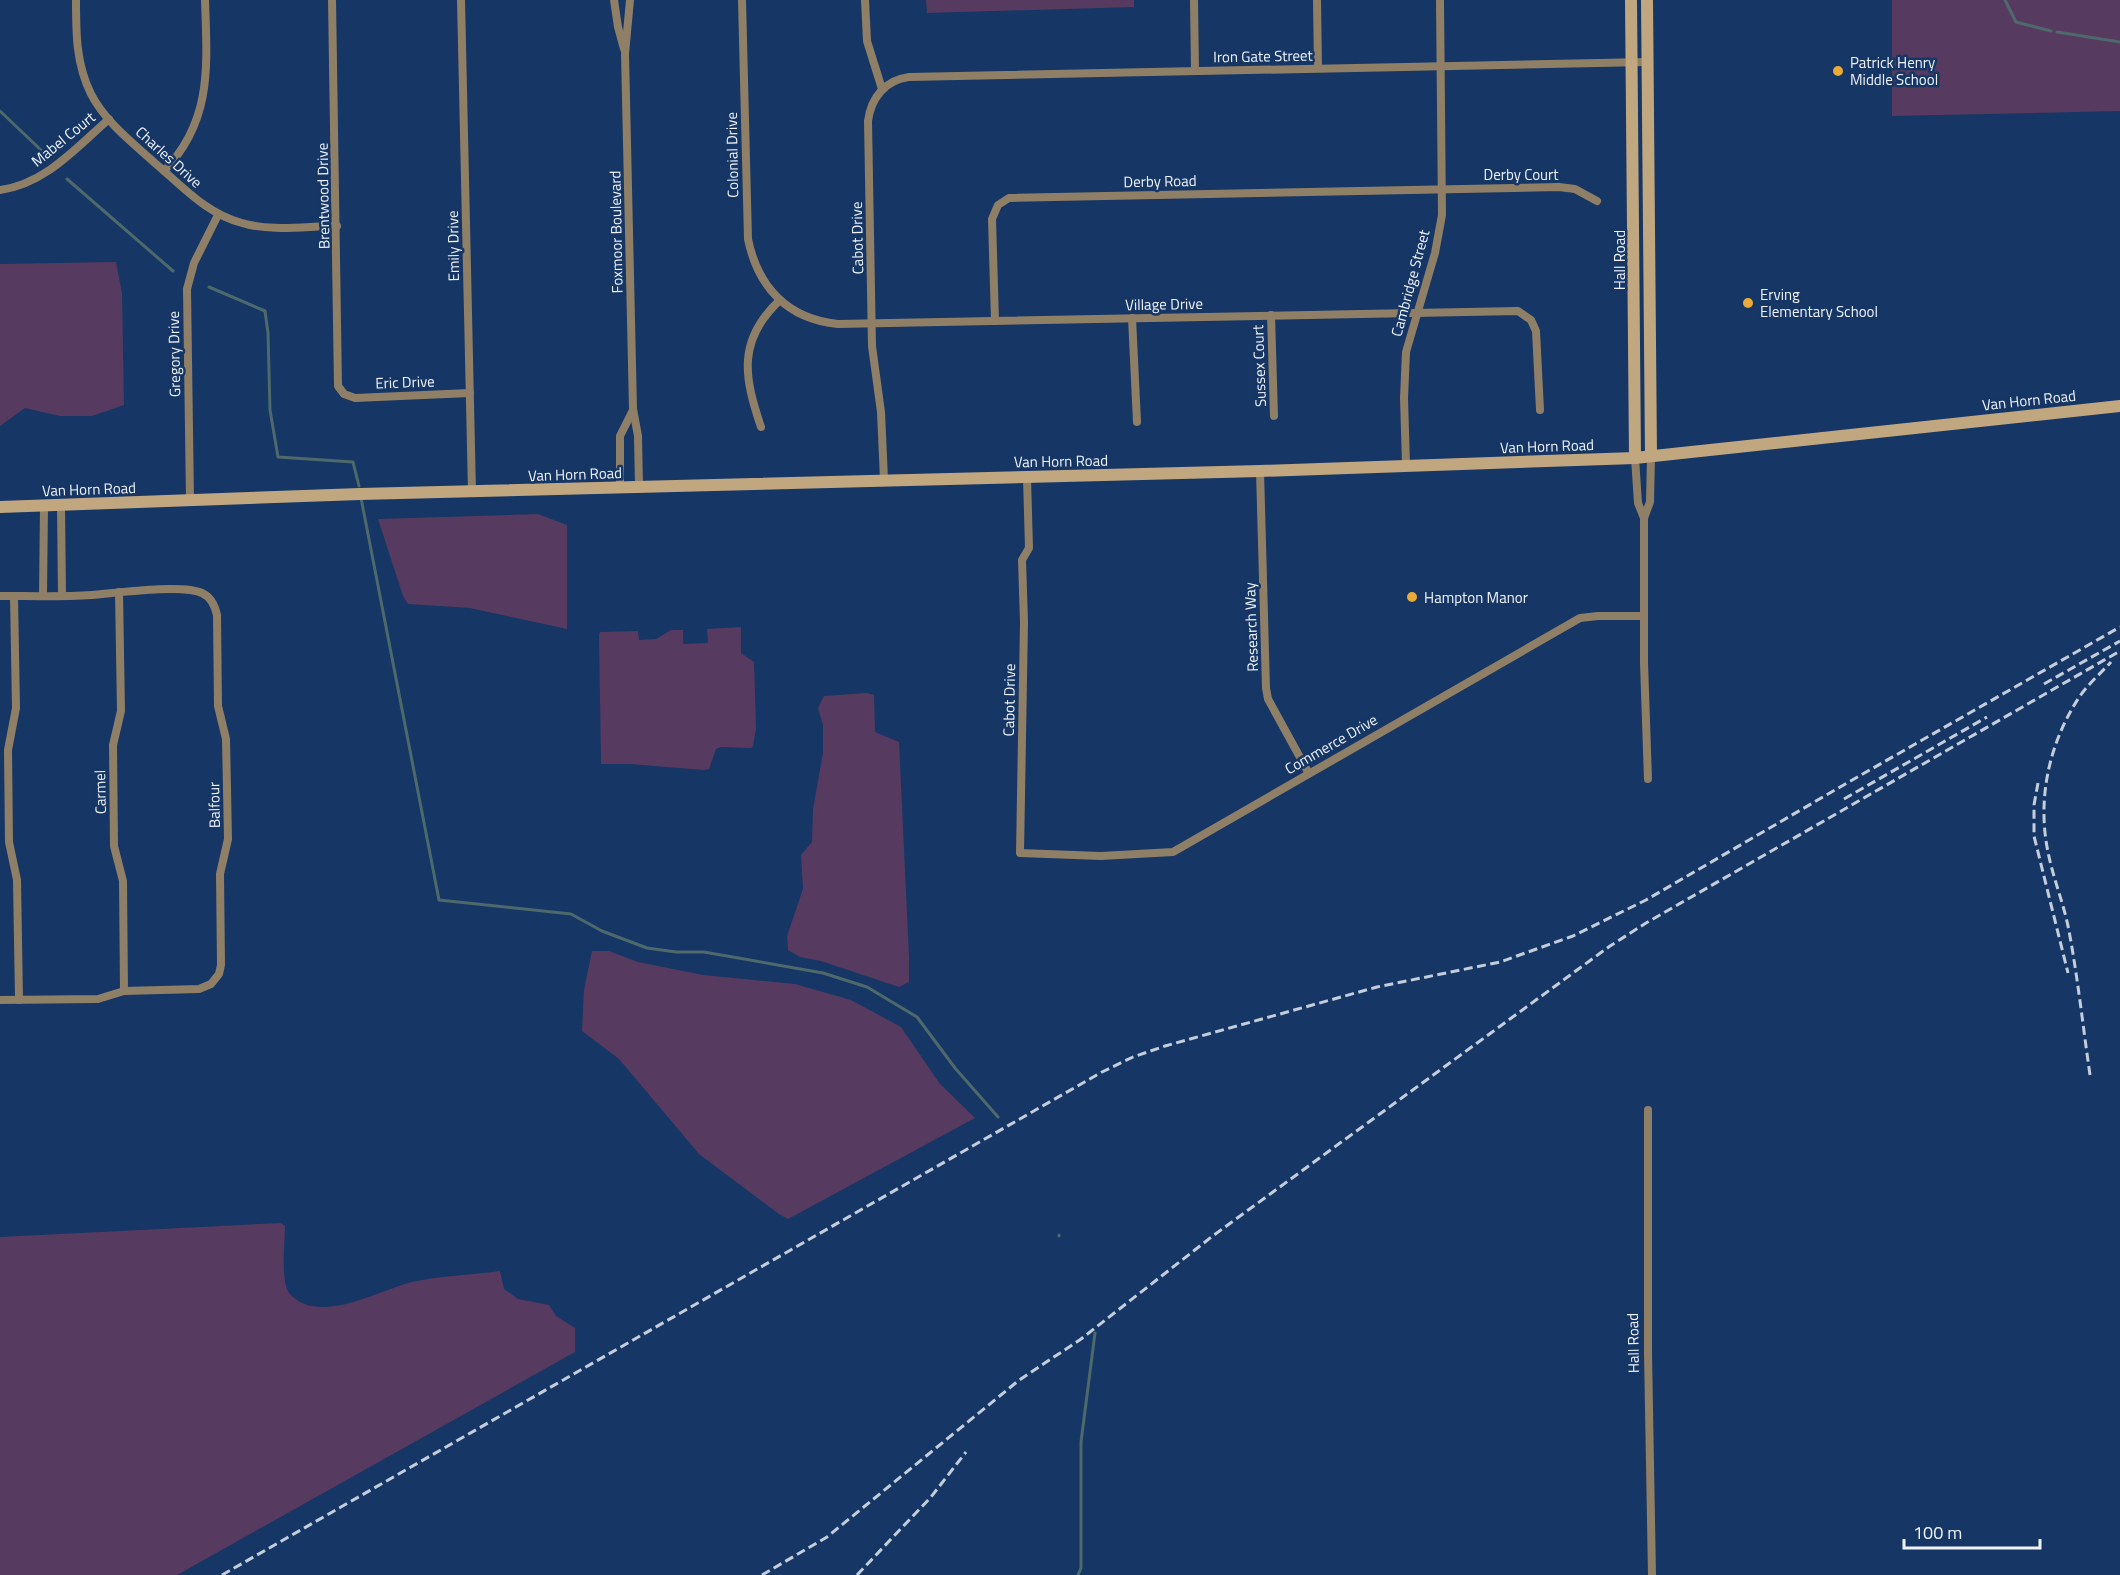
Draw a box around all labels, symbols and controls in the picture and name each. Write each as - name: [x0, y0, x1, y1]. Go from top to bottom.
- street label: Iron Gate Street: [1213, 44, 1314, 68]
- place label: Patrick Henry Middle School: [1850, 51, 1938, 91]
- marker: Patrick Henry Middle School: [1831, 64, 1845, 78]
- street label: Mabel Court: [26, 105, 101, 172]
- street label: Colonial Drive: [720, 112, 744, 198]
- street label: Charles Drive: [130, 121, 208, 193]
- street label: Brentwood Drive: [311, 143, 335, 249]
- street label: Derby Court: [1483, 163, 1559, 186]
- street label: Derby Road: [1123, 169, 1197, 193]
- street label: Foxmoor Boulevard: [603, 171, 629, 293]
- street label: Cabot Drive: [845, 201, 869, 275]
- street label: Emily Drive: [441, 210, 465, 282]
- street label: Cambridge Street: [1385, 226, 1436, 339]
- street label: Hall Road: [1608, 230, 1631, 290]
- place label: Erving Elementary School: [1760, 283, 1878, 323]
- street label: Village Drive: [1125, 292, 1203, 316]
- marker: Erving Elementary School: [1741, 296, 1755, 310]
- street label: Gregory Drive: [162, 311, 186, 397]
- street label: Sussex Court: [1246, 324, 1272, 407]
- street label: Eric Drive: [375, 369, 435, 395]
- street label: Van Horn Road: [1981, 384, 2077, 416]
- street label: Van Horn Road: [1500, 433, 1594, 459]
- street label: Van Horn Road: [1014, 449, 1108, 473]
- street label: Van Horn Road: [528, 461, 622, 487]
- street label: Van Horn Road: [42, 476, 136, 502]
- street label: Research Way: [1238, 582, 1264, 672]
- place label: Hampton Manor: [1424, 586, 1528, 609]
- marker: Hampton Manor: [1405, 590, 1419, 604]
- street label: Cabot Drive: [997, 663, 1021, 737]
- street label: Commerce Drive: [1280, 708, 1382, 780]
- street label: Carmel: [88, 770, 112, 814]
- street label: Balfour: [202, 782, 226, 828]
- street label: Hall Road: [1621, 1313, 1645, 1373]
- scale bar: [1904, 1512, 2040, 1550]
- text: 100 m: [1913, 1519, 1962, 1546]

